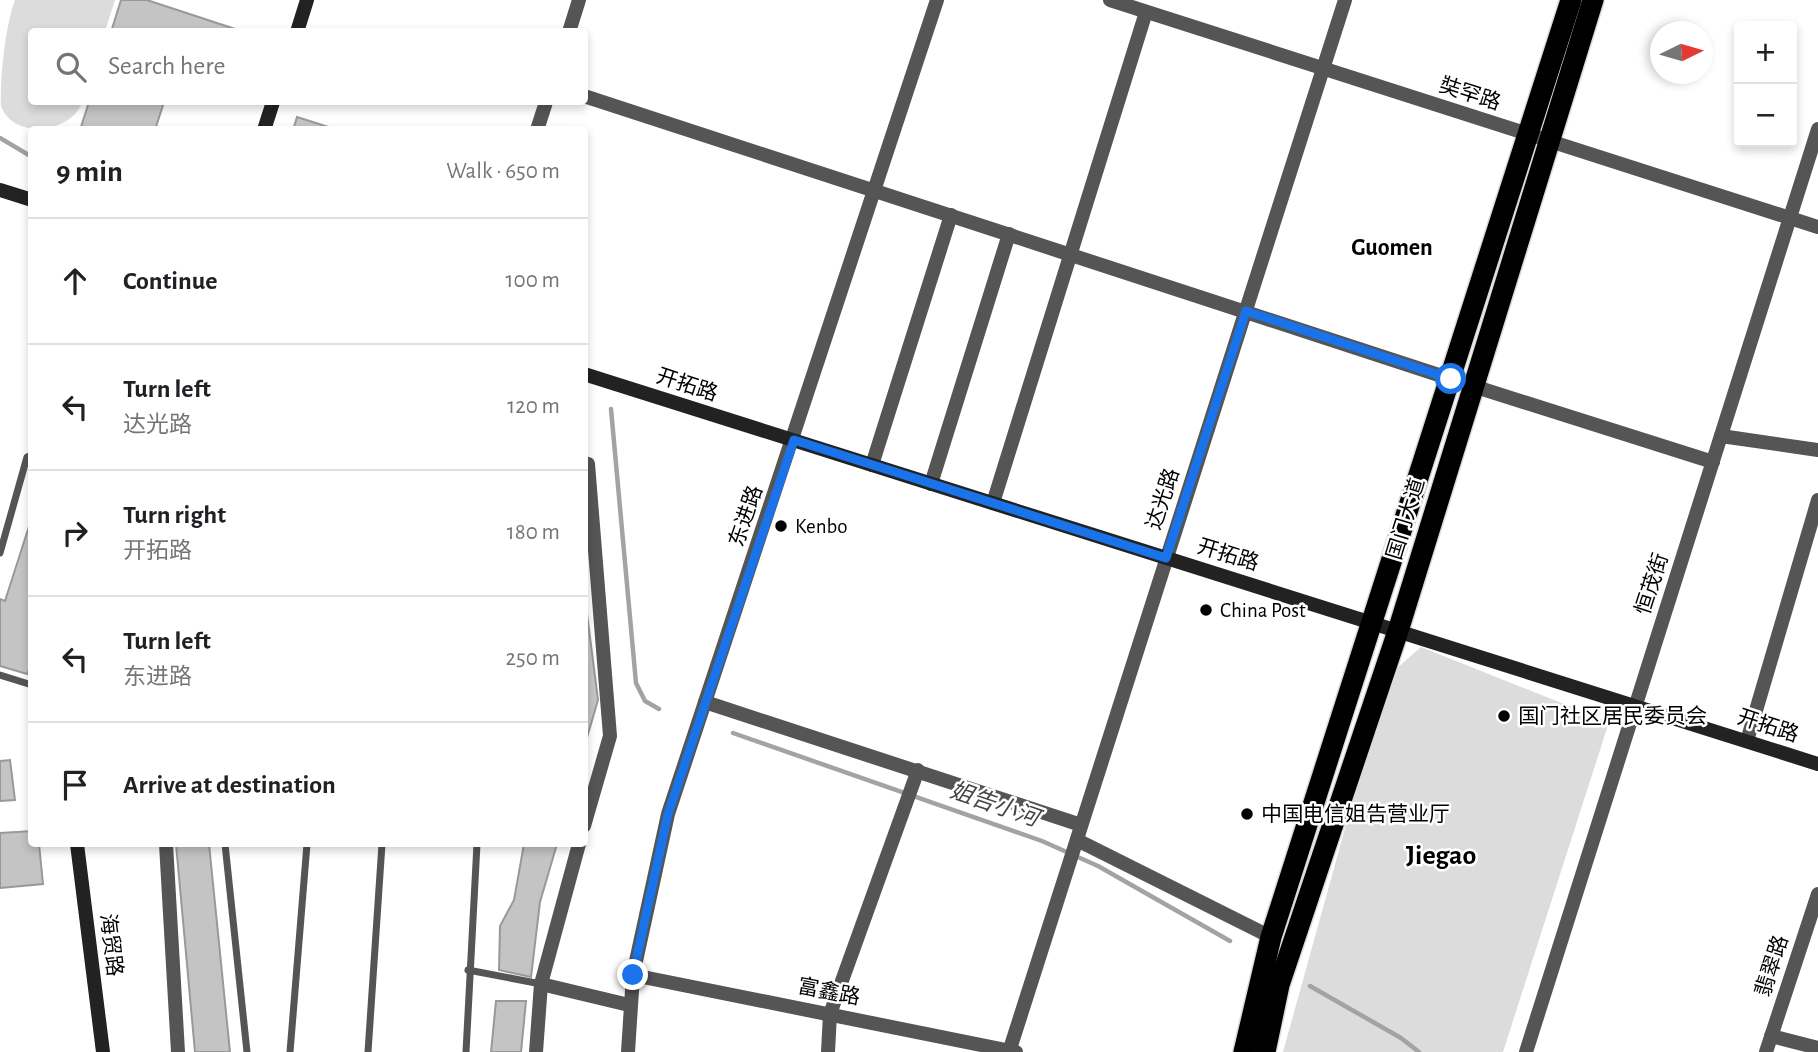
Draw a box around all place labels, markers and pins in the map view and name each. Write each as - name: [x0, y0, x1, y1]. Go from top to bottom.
- place label: Kenbo: [795, 516, 848, 537]
- marker: Kenbo: [773, 518, 789, 534]
- place label: China Post: [1220, 600, 1306, 621]
- marker: China Post: [1198, 602, 1214, 618]
- place label: 国门社区居民委员会: [1518, 705, 1707, 727]
- marker: 国门社区居民委员会: [1496, 708, 1512, 724]
- place label: 中国电信姐告营业厅: [1261, 803, 1450, 825]
- marker: 中国电信姐告营业厅: [1239, 806, 1255, 822]

